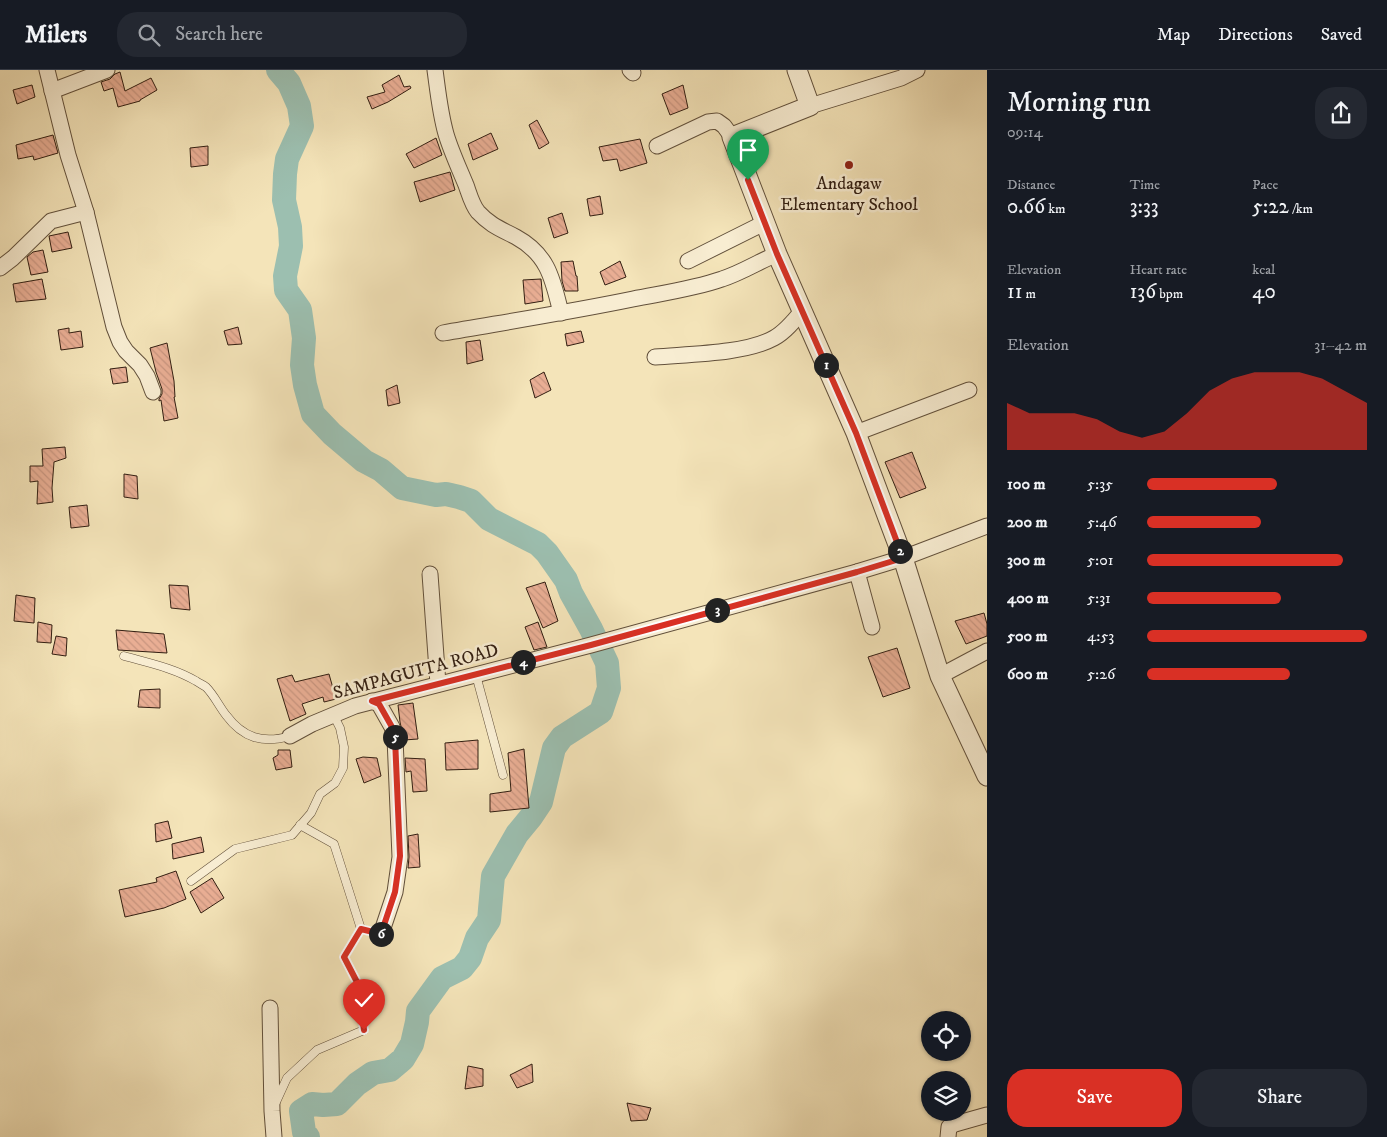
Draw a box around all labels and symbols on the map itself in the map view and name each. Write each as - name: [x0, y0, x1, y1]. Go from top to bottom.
- pin: [727, 129, 769, 180]
- marker: Andagaw Elementary School: [843, 159, 855, 171]
- place label: Andagaw Elementary School: [780, 173, 918, 216]
- pin: 1: [814, 352, 838, 378]
- pin: 2: [888, 538, 912, 564]
- pin: 3: [704, 598, 730, 622]
- street label: SAMPAGUITA ROAD: [331, 639, 501, 705]
- pin: 4: [510, 650, 536, 674]
- pin: 5: [382, 724, 408, 750]
- pin: 6: [368, 922, 394, 946]
- pin: [343, 979, 385, 1030]

